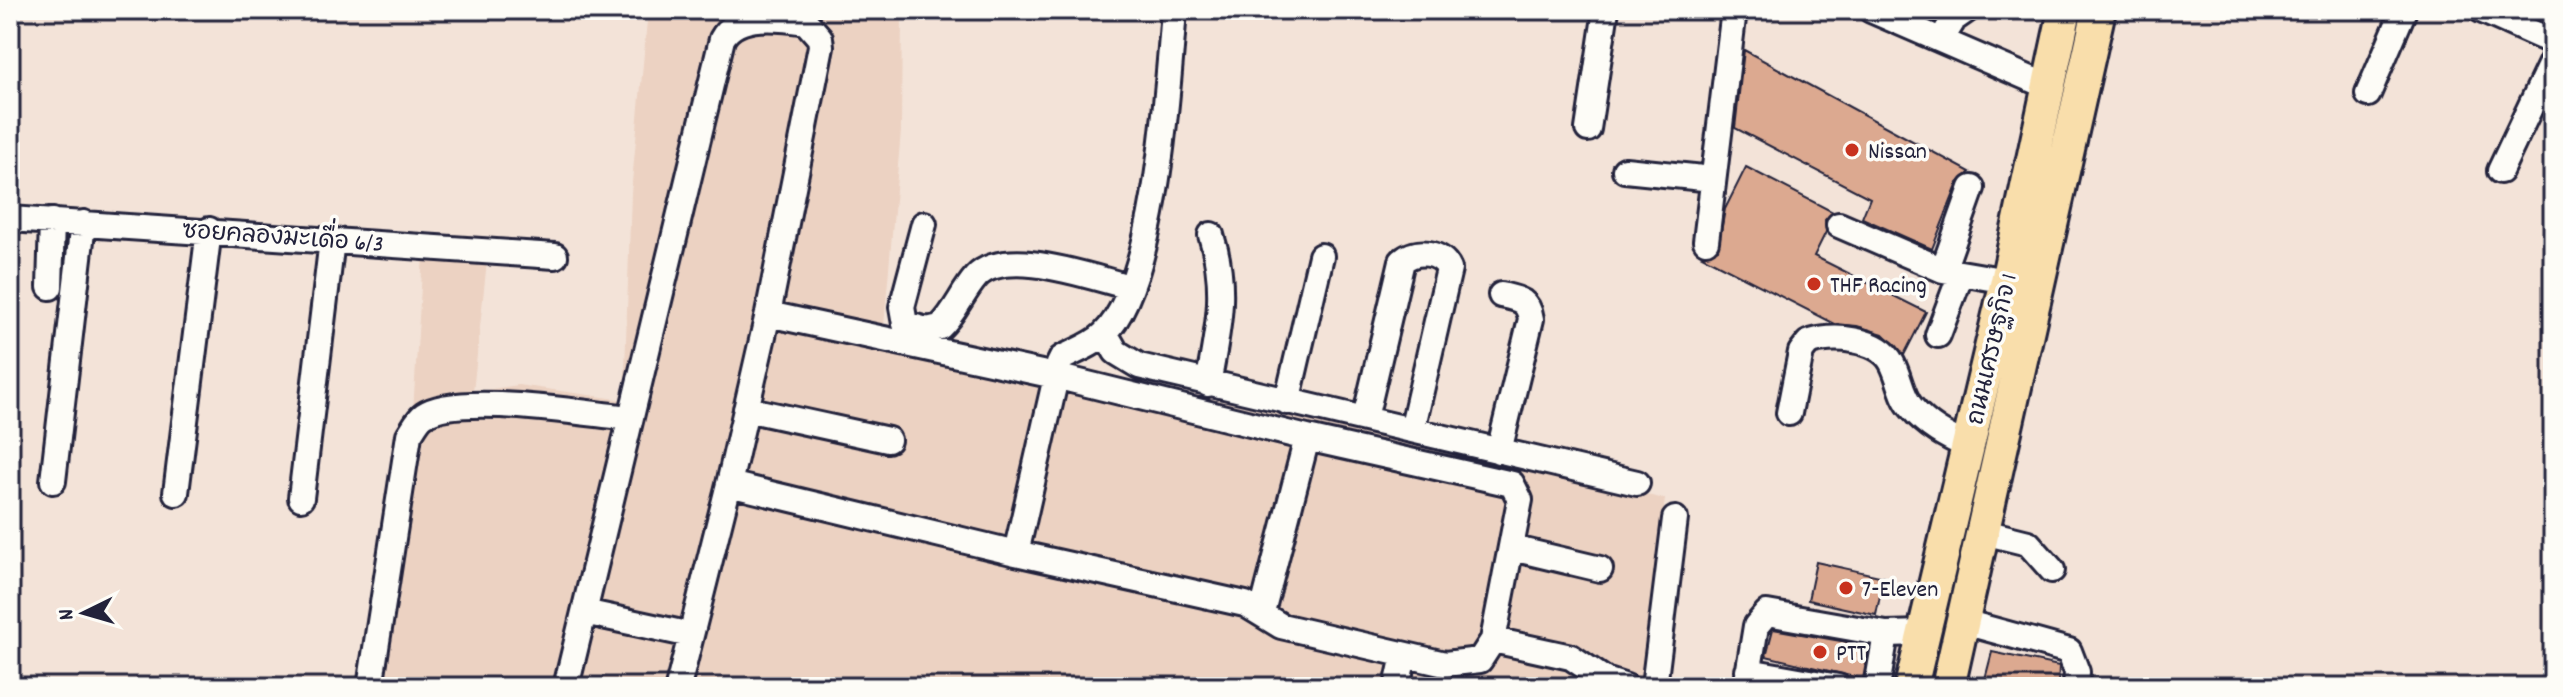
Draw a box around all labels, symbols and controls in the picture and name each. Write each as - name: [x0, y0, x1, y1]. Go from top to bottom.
- place label: Nissan: [1868, 136, 1927, 170]
- marker: Nissan: [1843, 141, 1861, 159]
- street label: ซอยคลองมะเดื่อ 6/3: [181, 207, 385, 263]
- place label: THF Racing: [1830, 270, 1927, 304]
- street label: ถนนเศรษฐกิจ 1: [1960, 271, 2028, 429]
- marker: THF Racing: [1805, 275, 1823, 293]
- north arrow: [44, 573, 124, 653]
- place label: 7-Eleven: [1862, 574, 1938, 608]
- marker: 7-Eleven: [1837, 579, 1855, 597]
- text: N: [52, 608, 83, 621]
- place label: PTT: [1836, 638, 1866, 672]
- marker: PTT: [1811, 643, 1829, 661]

